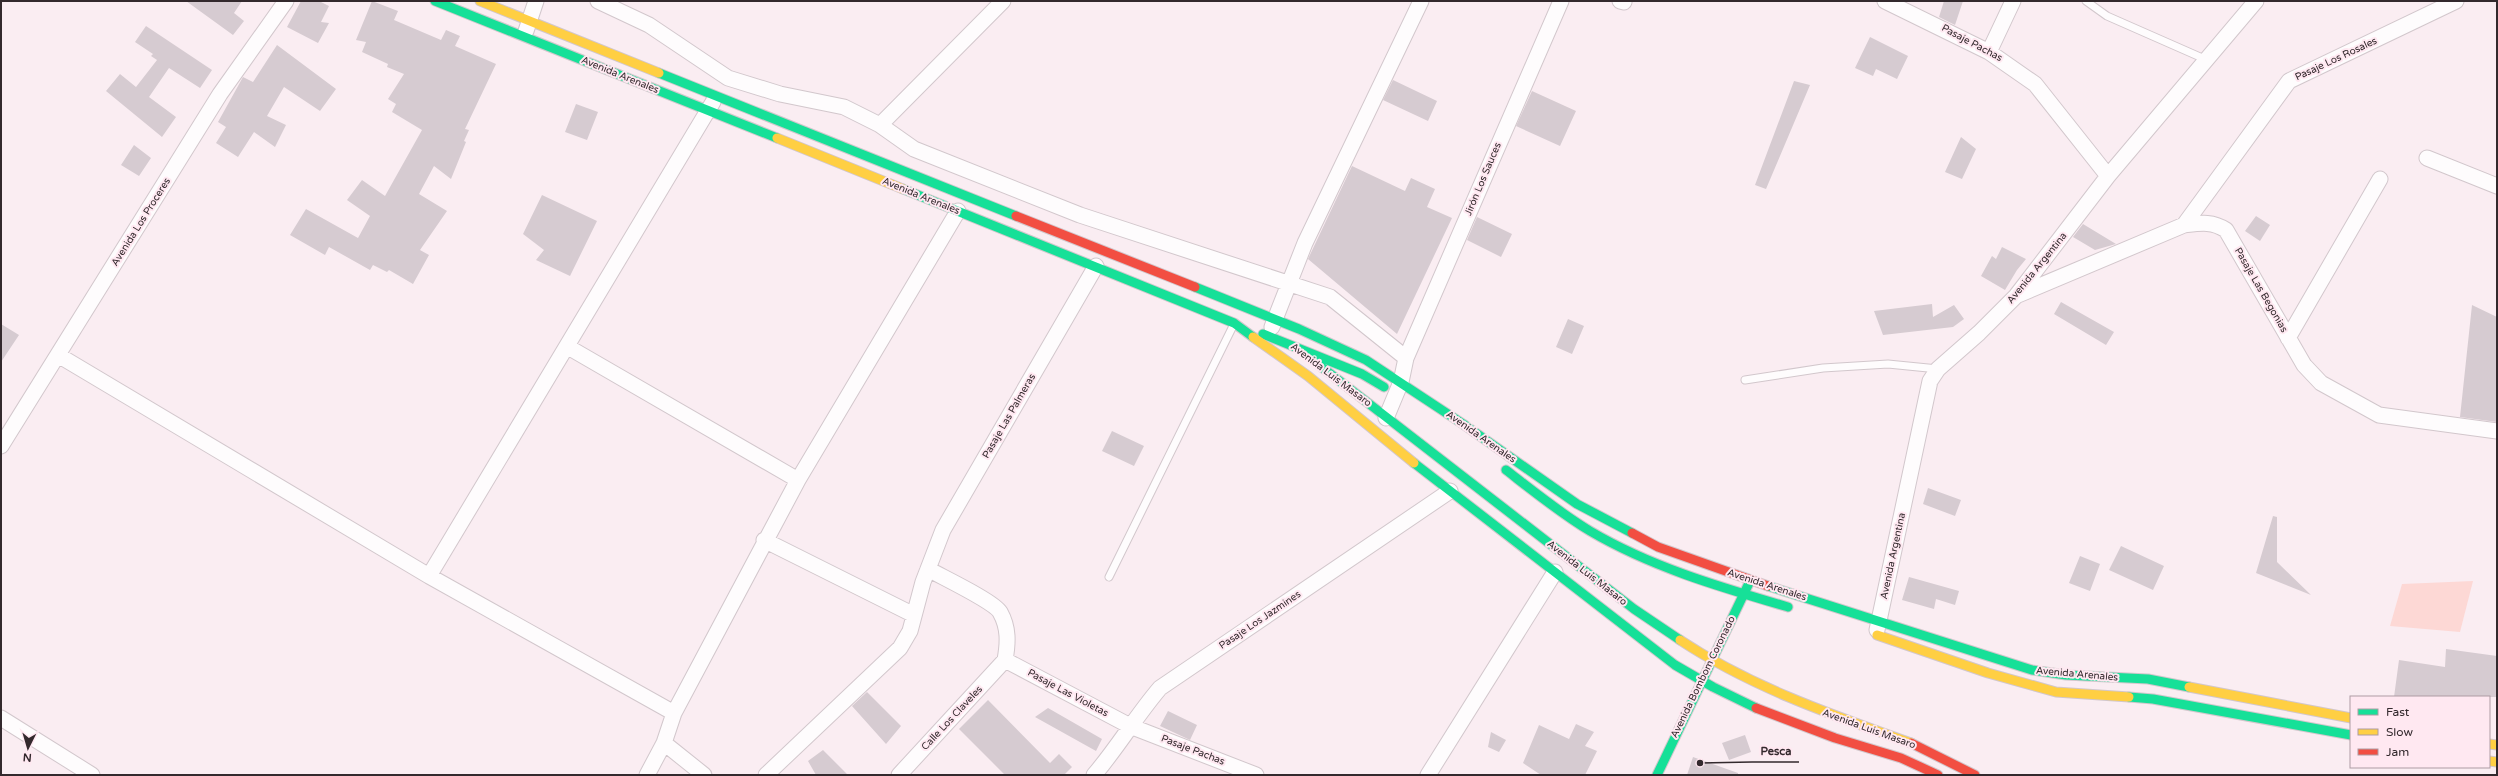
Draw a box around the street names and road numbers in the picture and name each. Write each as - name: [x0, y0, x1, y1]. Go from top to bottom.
- street label: Pasaje Pachas: [1940, 22, 2005, 64]
- street label: Pasaje Los Rosales: [2293, 35, 2379, 83]
- street label: Avenida Arenales: [580, 54, 661, 96]
- street label: Jirón Los Sauces: [1462, 140, 1504, 217]
- street label: Avenida Los Proceres: [109, 175, 173, 268]
- street label: Avenida Arenales: [881, 175, 962, 217]
- street label: Avenida Argentina: [2005, 230, 2069, 306]
- street label: Pasaje Las Begonias: [2232, 245, 2290, 335]
- street label: Avenida Luis Masaro: [1288, 341, 1374, 409]
- street label: Pasaje Las Palmeras: [980, 371, 1038, 460]
- street label: Avenida Arenales: [1444, 408, 1518, 466]
- street label: Avenida Argentina: [1878, 512, 1908, 600]
- street label: Avenida Luis Masaro: [1545, 538, 1629, 608]
- street label: Avenida Arenales: [1726, 567, 1808, 604]
- street label: Pasaje Los Jazmines: [1217, 588, 1303, 652]
- street label: Avenida Bombom Coronado: [1668, 614, 1738, 740]
- street label: Avenida Arenales: [2035, 664, 2119, 684]
- street label: Pasaje Las Violetas: [1025, 667, 1111, 719]
- street label: Calle Los Claveles: [919, 683, 985, 753]
- street label: Avenida Luis Masaro: [1821, 707, 1917, 751]
- street label: Pasaje Pachas: [1159, 732, 1227, 768]

